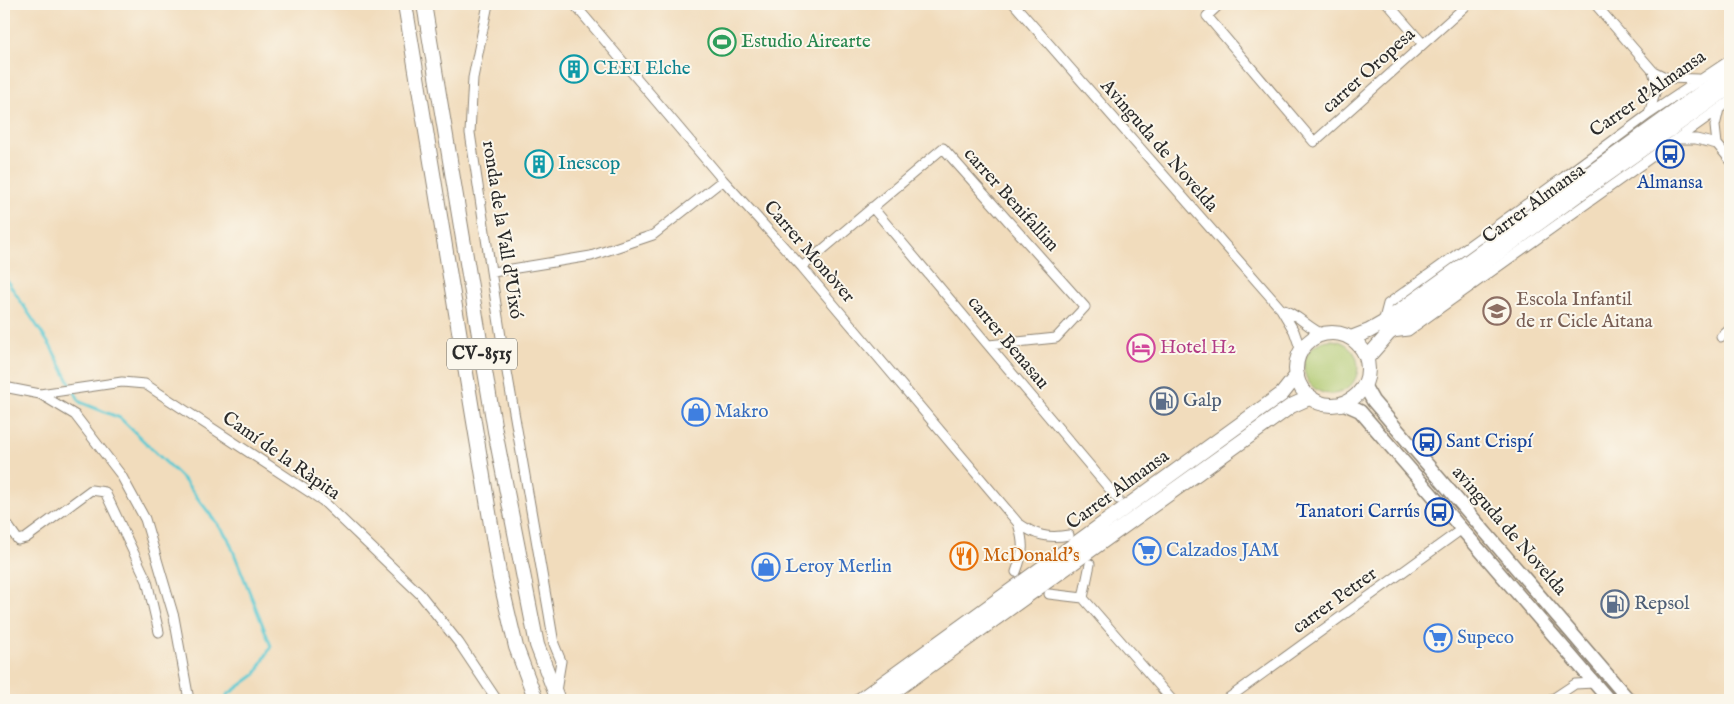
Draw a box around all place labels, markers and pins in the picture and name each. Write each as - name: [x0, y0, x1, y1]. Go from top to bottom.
- sports icon: Estudio Airearte: [707, 27, 737, 57]
- place label: Estudio Airearte: [741, 30, 871, 54]
- building icon: CEEI Elche: [559, 54, 589, 84]
- place label: CEEI Elche: [593, 57, 691, 81]
- bus stop icon: Almansa: [1655, 139, 1685, 169]
- building icon: Inescop: [524, 149, 554, 179]
- place label: Inescop: [558, 152, 620, 176]
- place label: Almansa: [1636, 171, 1704, 195]
- place label: Escola Infantil de 1r Cicle Aitana: [1516, 288, 1654, 334]
- school or university icon: Escola Infantil de 1r Cicle Aitana: [1482, 296, 1512, 326]
- hotel icon: Hotel H2: [1126, 333, 1156, 363]
- place label: Hotel H2: [1160, 336, 1236, 360]
- fuel station icon: Galp: [1149, 386, 1179, 416]
- place label: Galp: [1183, 389, 1222, 413]
- shop icon: Makro: [681, 397, 711, 427]
- place label: Makro: [715, 400, 768, 424]
- bus stop icon: Sant Crispí: [1412, 427, 1442, 457]
- place label: Sant Crispí: [1446, 430, 1534, 454]
- bus stop icon: Tanatori Carrús: [1424, 497, 1454, 527]
- place label: Tanatori Carrús: [1296, 500, 1420, 524]
- supermarket icon: Calzados JAM: [1132, 536, 1162, 566]
- place label: Calzados JAM: [1166, 539, 1279, 563]
- restaurant icon: McDonald's: [949, 541, 979, 571]
- place label: McDonald's: [983, 544, 1080, 568]
- shop icon: Leroy Merlin: [751, 552, 781, 582]
- place label: Leroy Merlin: [785, 555, 892, 579]
- fuel station icon: Repsol: [1600, 589, 1630, 619]
- place label: Repsol: [1634, 592, 1690, 616]
- supermarket icon: Supeco: [1423, 623, 1453, 653]
- place label: Supeco: [1457, 626, 1514, 650]

